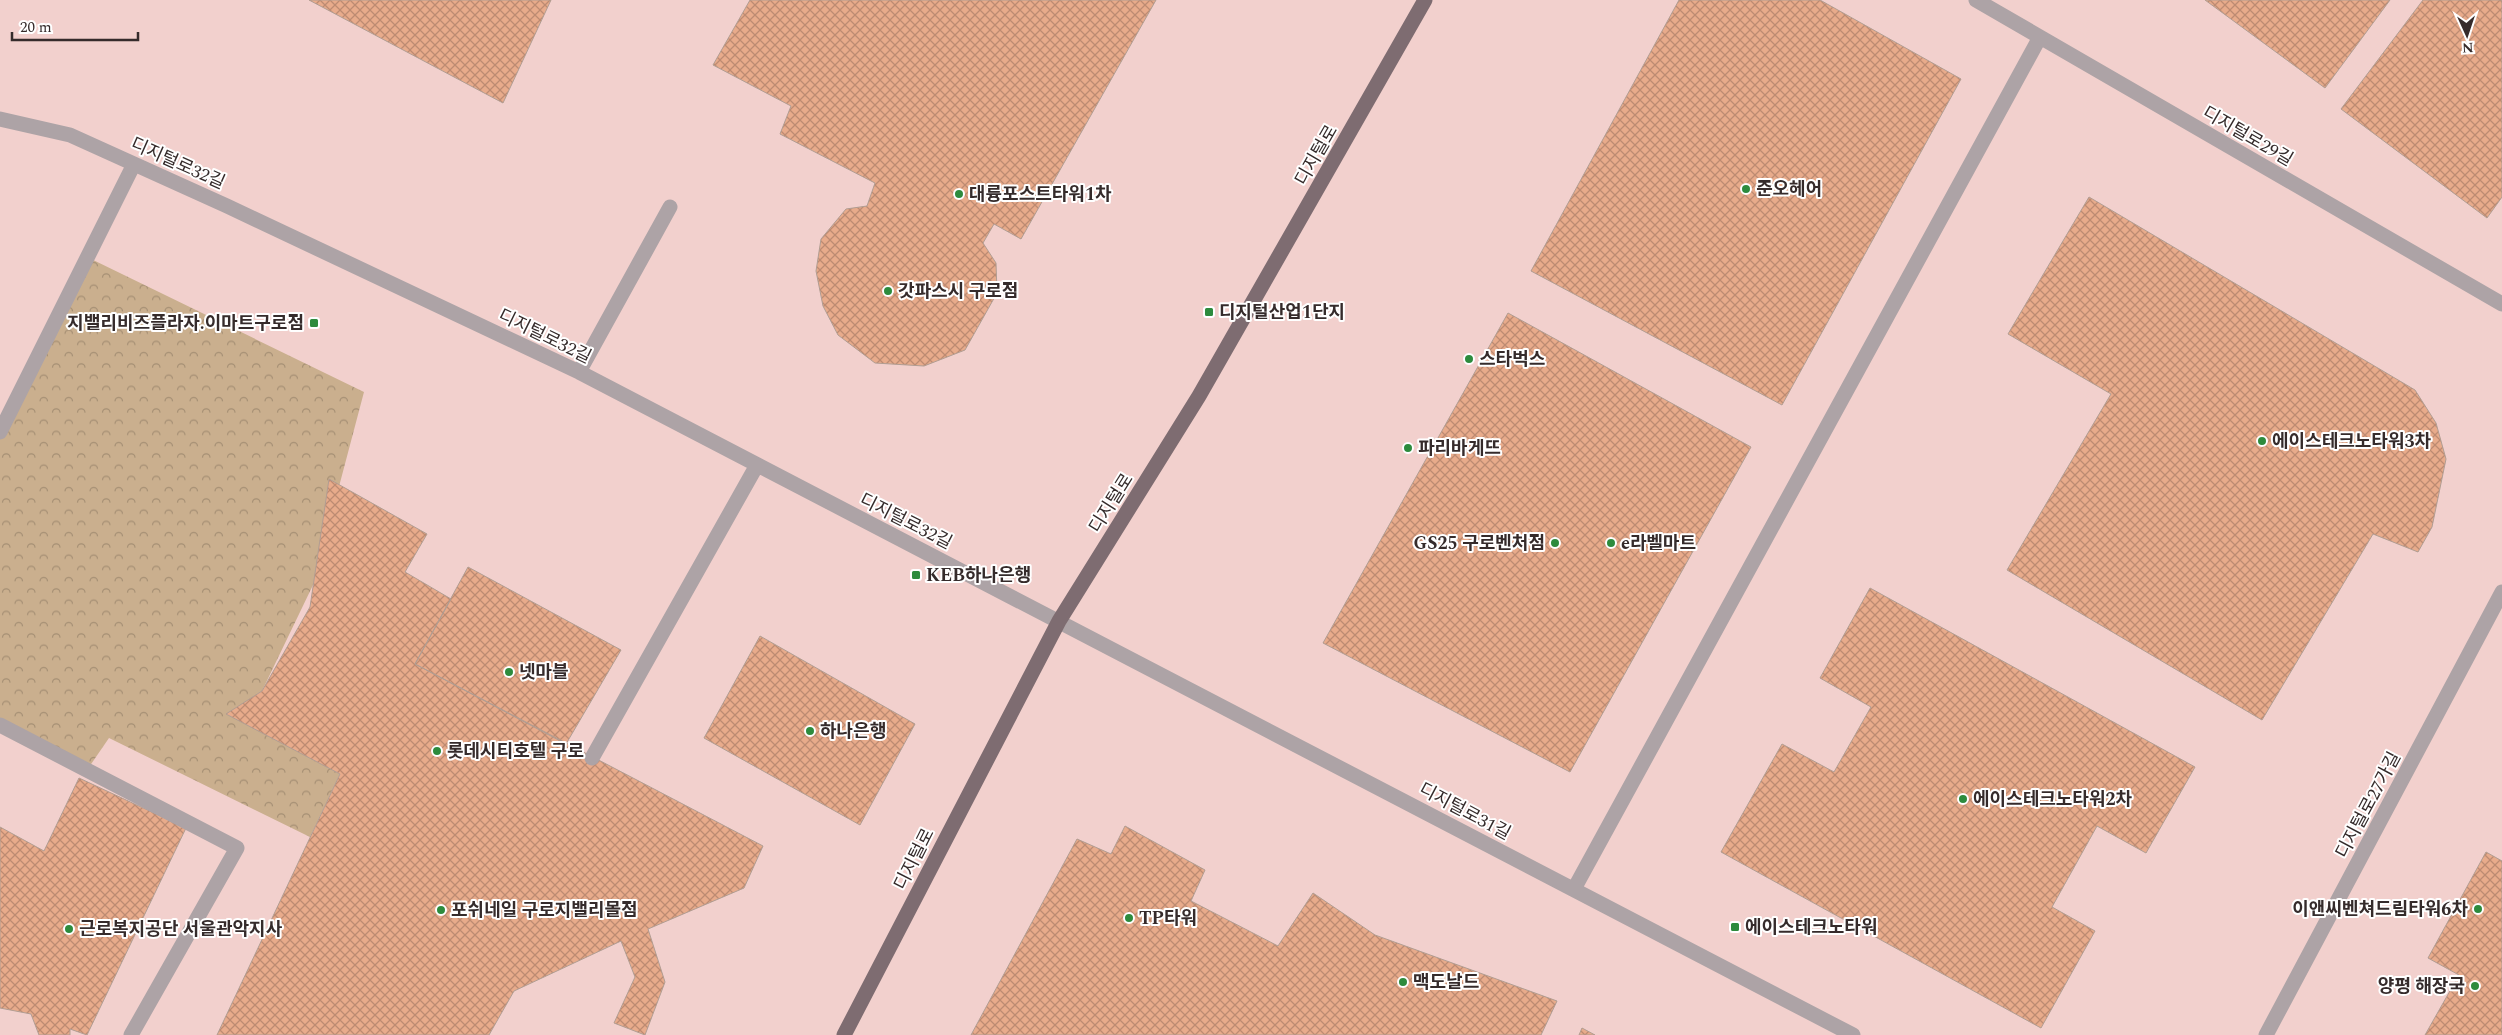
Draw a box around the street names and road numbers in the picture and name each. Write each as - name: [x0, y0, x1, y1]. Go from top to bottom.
- street label: 디지털로29길: [2197, 100, 2298, 173]
- street label: 디지털로: [1288, 120, 1345, 191]
- street label: 디지털로32길: [126, 131, 229, 196]
- street label: 디지털로32길: [494, 302, 596, 371]
- street label: 디지털로: [1082, 468, 1140, 539]
- street label: 디지털로32길: [855, 487, 957, 556]
- street label: 디지털로27가길: [2329, 747, 2408, 863]
- street label: 디지털로31길: [1414, 776, 1516, 847]
- street label: 디지털로: [887, 824, 942, 895]

